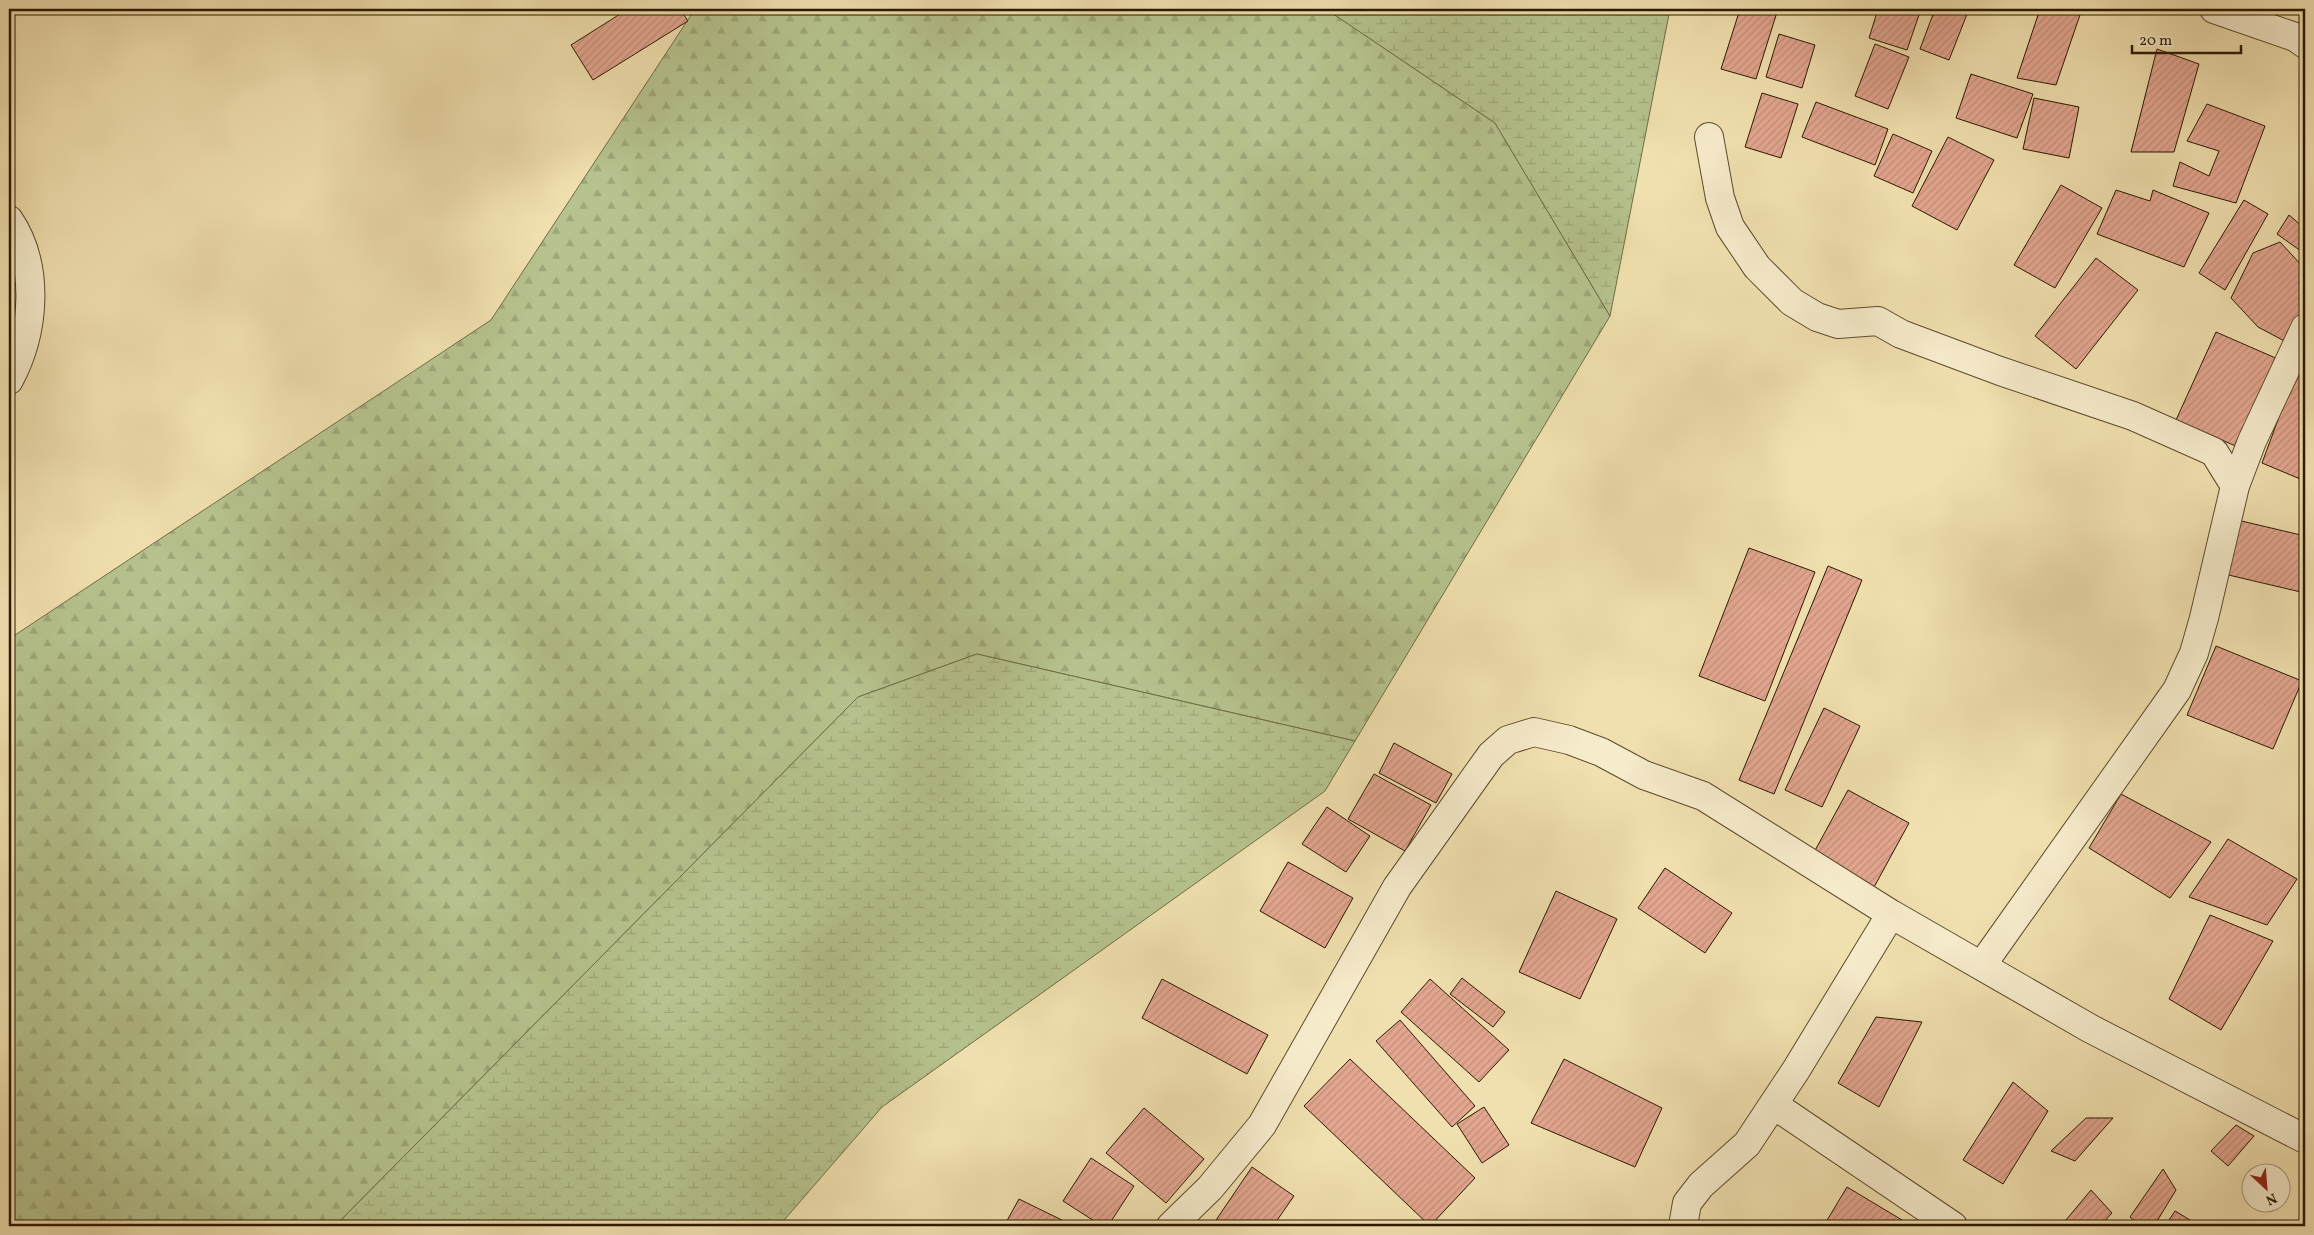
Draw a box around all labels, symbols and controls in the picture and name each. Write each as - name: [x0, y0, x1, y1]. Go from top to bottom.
- scale bar: [2132, 22, 2240, 54]
- text: 20 m: [2139, 31, 2172, 52]
- north arrow: [2242, 1162, 2292, 1212]
- text: N: [2262, 1188, 2280, 1209]

